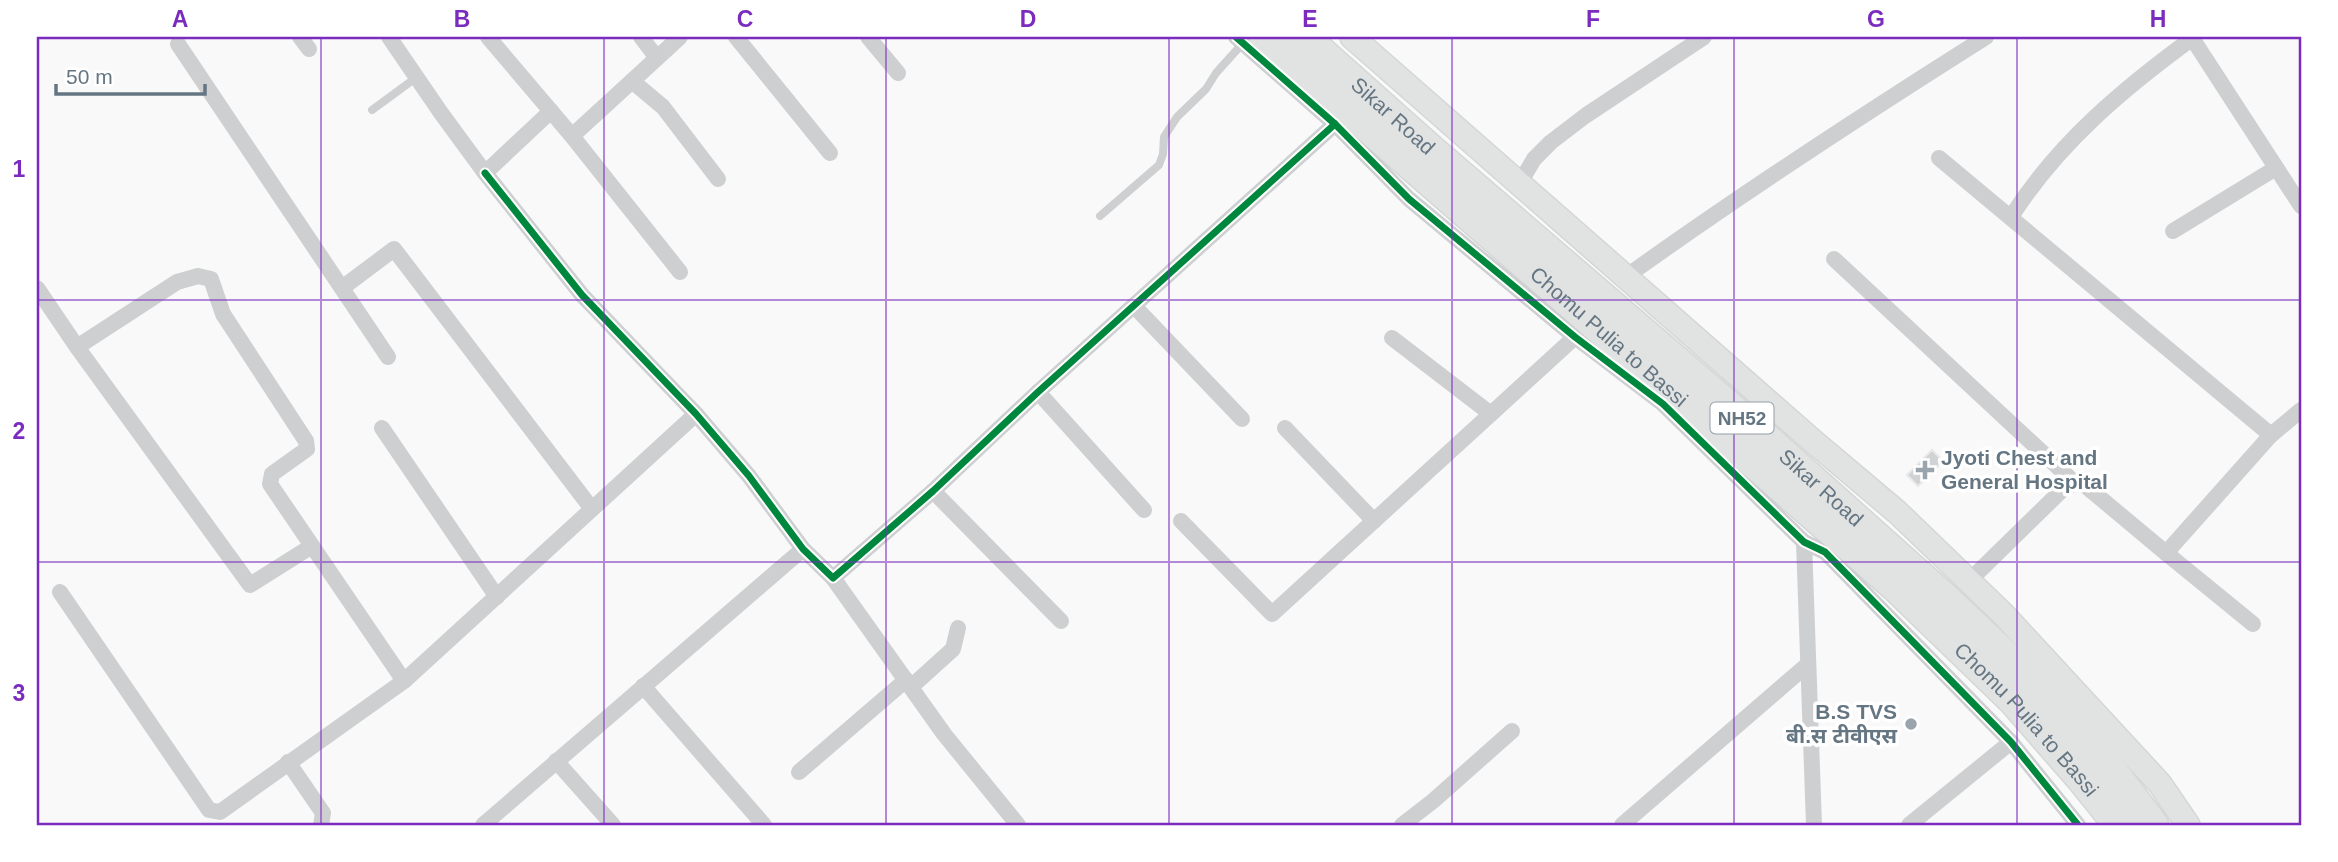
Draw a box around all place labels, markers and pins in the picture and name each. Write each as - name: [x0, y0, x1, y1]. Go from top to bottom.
- place label: Jyoti Chest and General Hospital: [1941, 446, 2108, 493]
- marker: Jyoti Chest and General Hospital: [1915, 460, 1935, 480]
- place label: B.S TVS बी.स टीवीएस: [1786, 700, 1897, 747]
- marker: B.S TVS बी.स टीवीएस: [1903, 716, 1919, 732]

